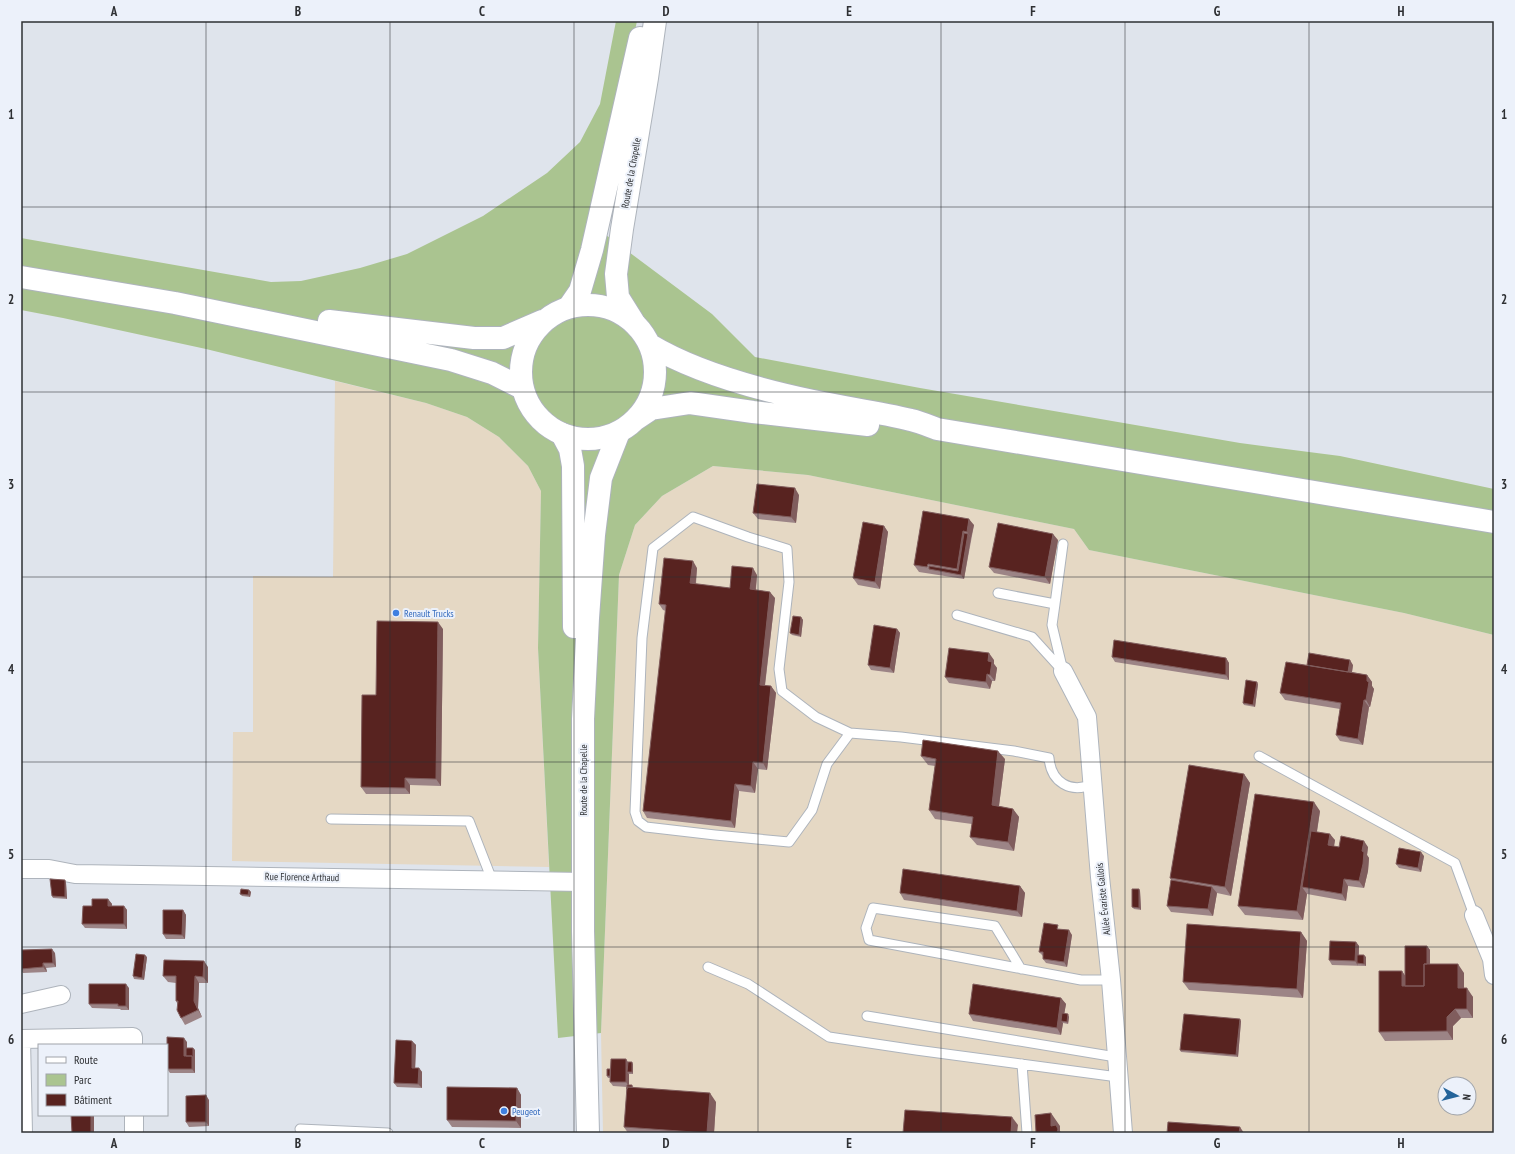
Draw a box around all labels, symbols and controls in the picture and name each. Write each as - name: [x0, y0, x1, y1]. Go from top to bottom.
- text: A: [110, 3, 118, 20]
- text: B: [295, 3, 301, 20]
- text: C: [479, 3, 485, 20]
- text: D: [663, 3, 670, 20]
- text: E: [846, 3, 852, 20]
- text: F: [1030, 3, 1036, 20]
- text: G: [1214, 3, 1221, 20]
- text: H: [1398, 3, 1405, 20]
- text: 1: [8, 106, 14, 123]
- text: 1: [1501, 106, 1507, 123]
- street label: Route de la Chapelle: [618, 137, 644, 209]
- text: 2: [8, 291, 14, 308]
- text: 2: [1501, 291, 1507, 308]
- text: 3: [8, 476, 14, 493]
- text: 3: [1501, 476, 1507, 493]
- place label: Renault Trucks: [404, 607, 454, 620]
- marker: Renault Trucks: [391, 608, 401, 618]
- text: 4: [8, 661, 15, 678]
- text: 4: [1501, 661, 1508, 678]
- street label: Route de la Chapelle: [577, 744, 590, 816]
- text: 5: [8, 846, 14, 863]
- text: 5: [1501, 846, 1507, 863]
- street label: Allée Évariste Gallois: [1093, 862, 1113, 936]
- street label: Rue Florence Arthaud: [265, 870, 339, 884]
- text: 6: [8, 1031, 14, 1048]
- text: 6: [1501, 1031, 1507, 1048]
- legend: [38, 1044, 168, 1116]
- text: Route: [74, 1052, 98, 1067]
- text: Parc: [74, 1072, 92, 1087]
- north arrow: [1437, 1076, 1477, 1116]
- text: Bâtiment: [74, 1092, 112, 1107]
- text: N: [1460, 1093, 1474, 1101]
- place label: Peugeot: [512, 1105, 540, 1118]
- marker: Peugeot: [499, 1106, 509, 1116]
- text: A: [110, 1135, 118, 1152]
- text: B: [295, 1135, 301, 1152]
- text: C: [479, 1135, 485, 1152]
- text: D: [663, 1135, 670, 1152]
- text: E: [846, 1135, 852, 1152]
- text: F: [1030, 1135, 1036, 1152]
- text: G: [1214, 1135, 1221, 1152]
- text: H: [1398, 1135, 1405, 1152]

